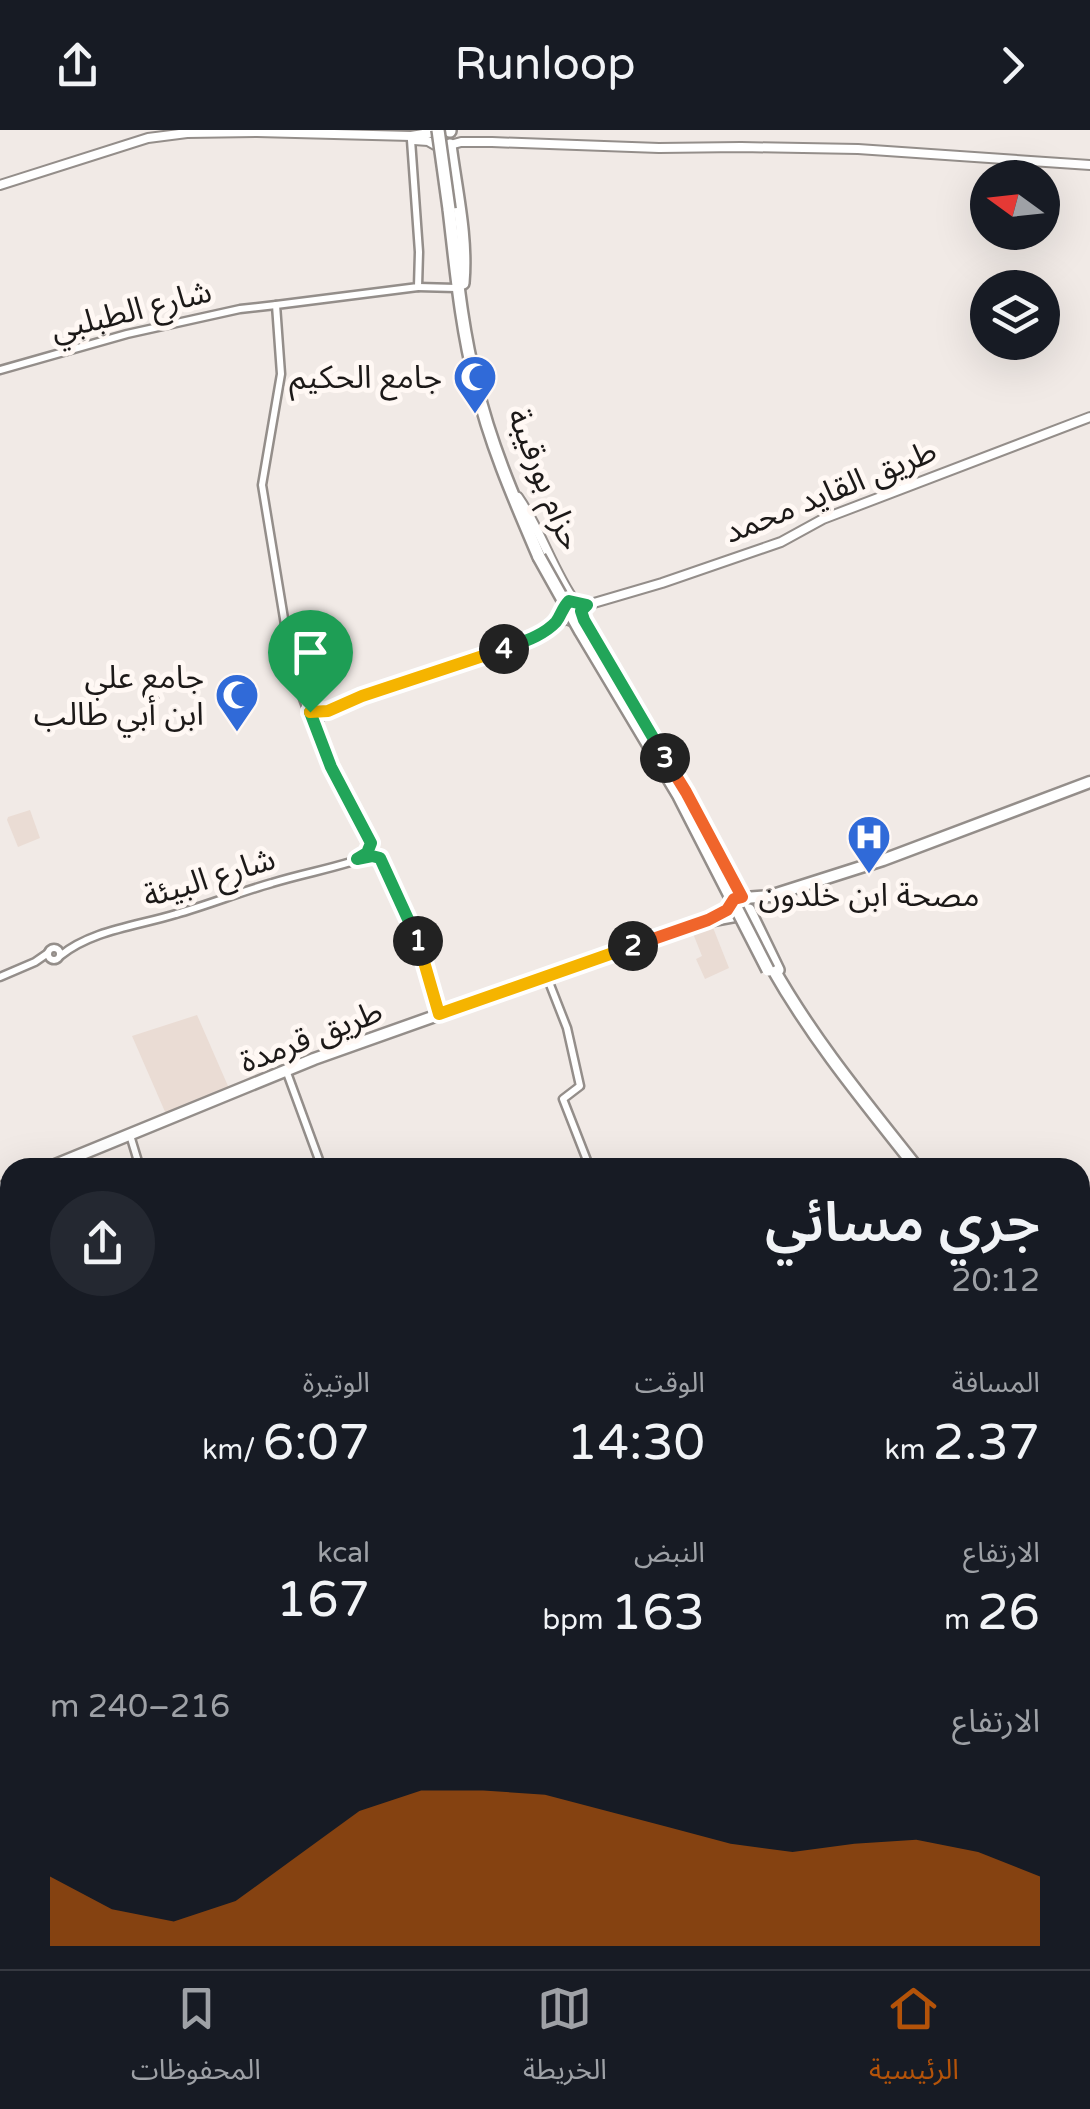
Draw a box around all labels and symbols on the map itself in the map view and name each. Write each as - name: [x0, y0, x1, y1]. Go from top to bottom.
- north arrow: [970, 160, 1060, 250]
- street label: شارع الطبلبي: [47, 273, 217, 354]
- mosque icon: جامع الحكيم: [452, 354, 498, 415]
- place label: جامع الحكيم: [289, 359, 442, 401]
- street label: حزام بورقيبة: [495, 403, 590, 557]
- street label: طريق القايد محمد: [719, 432, 942, 552]
- pin: [268, 610, 353, 713]
- pin: 4: [479, 624, 529, 674]
- place label: جامع علي ابن أبي طالب: [34, 659, 204, 738]
- mosque icon: جامع علي ابن أبي طالب: [214, 672, 260, 733]
- pin: 3: [640, 733, 690, 783]
- hospital icon: مصحة ابن خلدون: [846, 814, 892, 875]
- street label: شارع البيئة: [139, 840, 281, 920]
- place label: مصحة ابن خلدون: [758, 877, 980, 915]
- pin: 1: [393, 916, 443, 966]
- pin: 2: [608, 921, 658, 971]
- street label: طريق قرمدة: [235, 992, 388, 1081]

